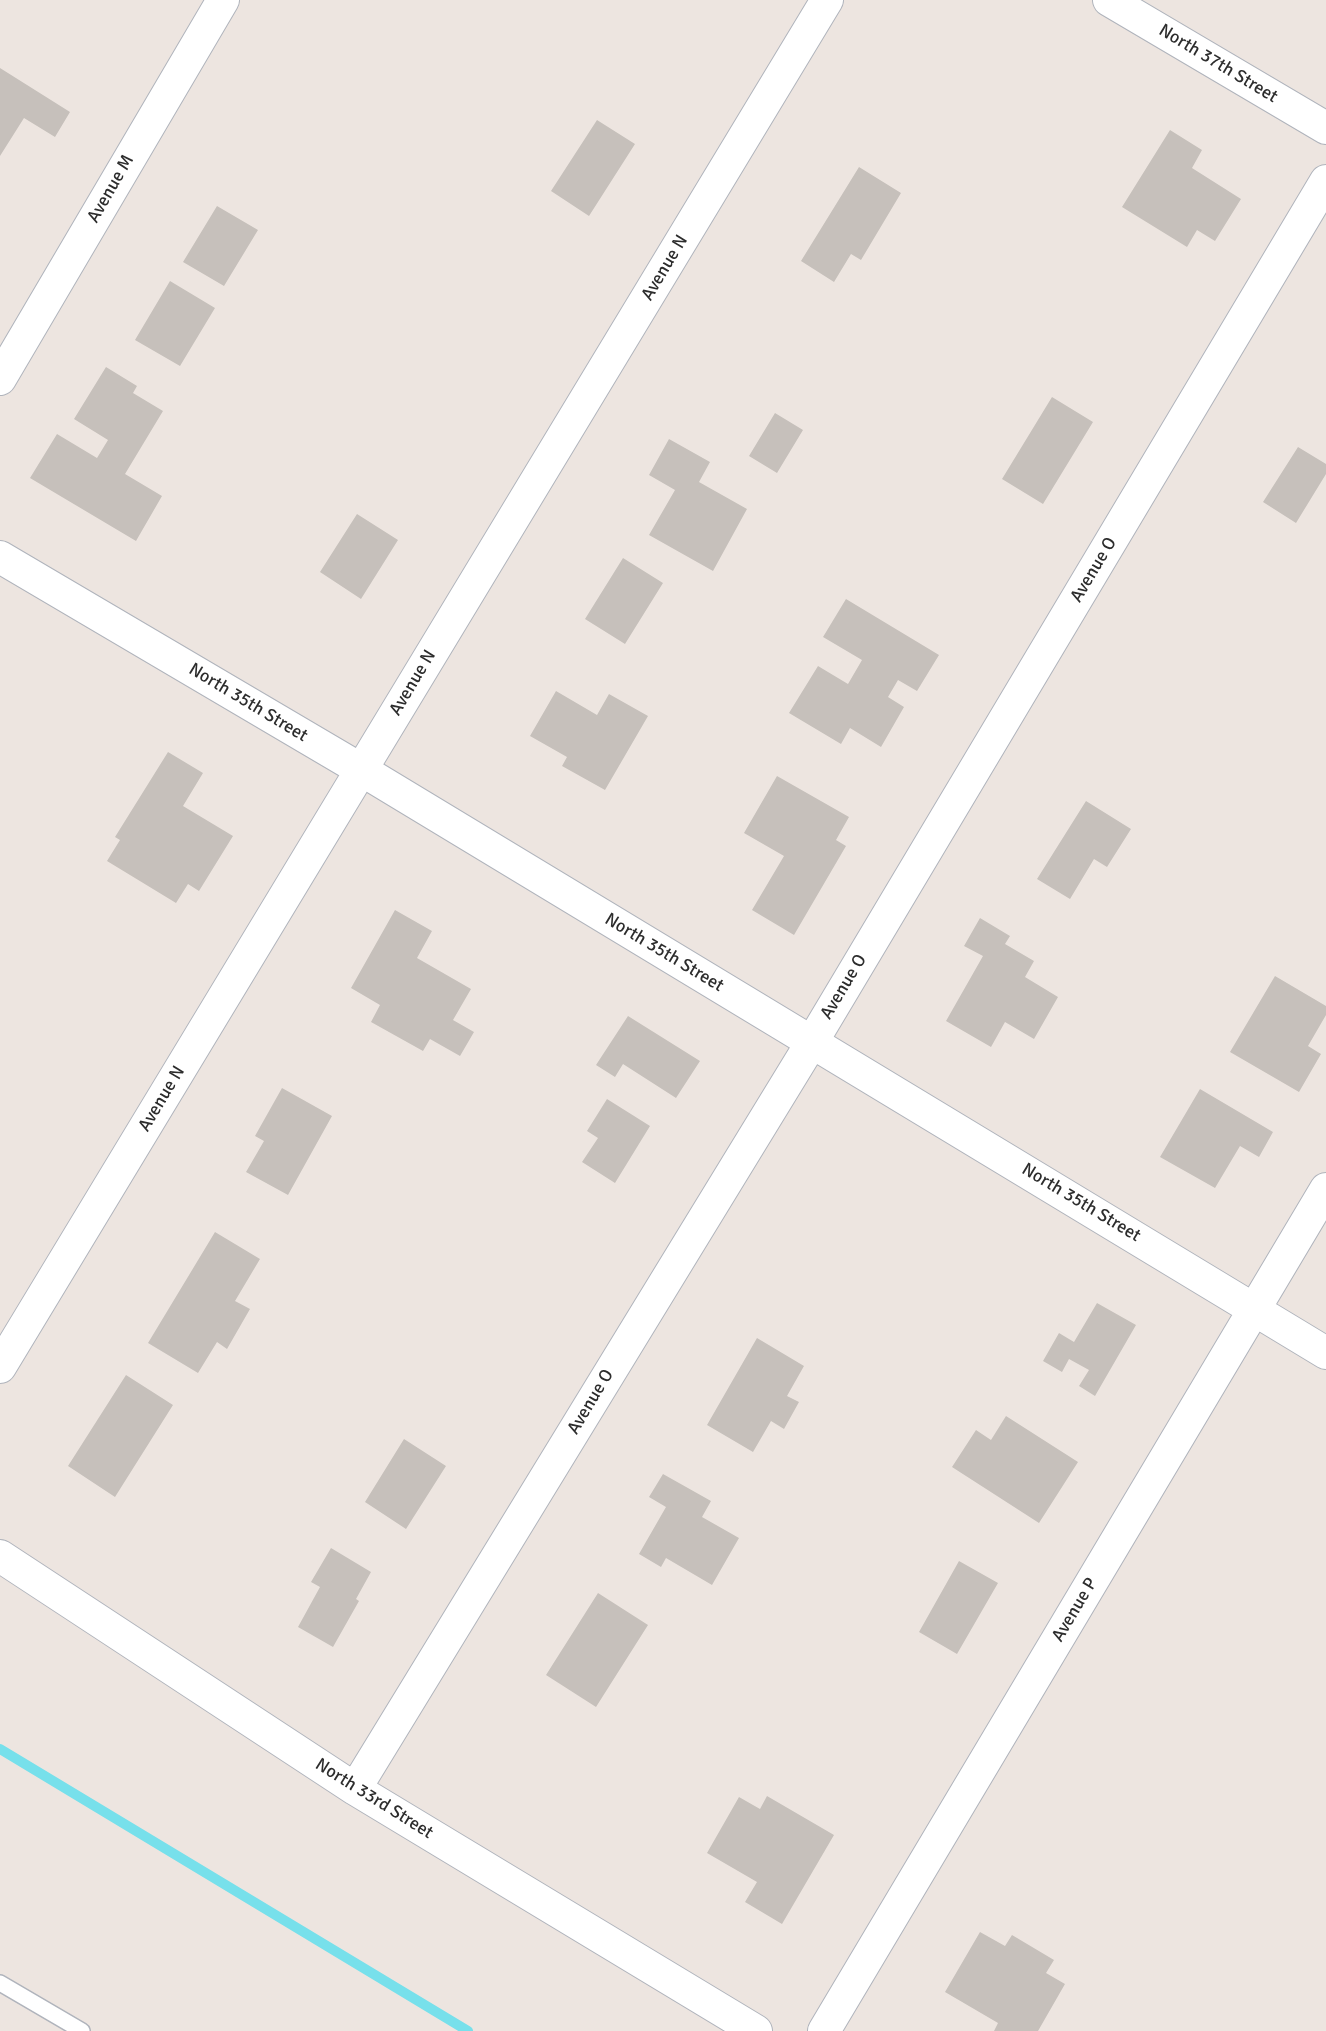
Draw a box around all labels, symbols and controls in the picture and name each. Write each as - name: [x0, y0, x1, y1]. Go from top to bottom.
- street label: North 37th Street: [1155, 20, 1281, 108]
- street label: Avenue M: [83, 151, 139, 227]
- street label: Avenue N: [637, 231, 693, 305]
- street label: Avenue O: [1066, 534, 1122, 606]
- street label: Avenue N: [385, 646, 441, 720]
- street label: North 35th Street: [185, 659, 311, 747]
- street label: North 35th Street: [601, 909, 727, 997]
- street label: Avenue O: [816, 951, 872, 1023]
- street label: Avenue N: [134, 1062, 190, 1136]
- street label: North 35th Street: [1018, 1159, 1144, 1247]
- street label: Avenue O: [563, 1366, 619, 1438]
- street label: Avenue P: [1048, 1574, 1102, 1646]
- street label: North 33rd Street: [311, 1754, 437, 1844]

